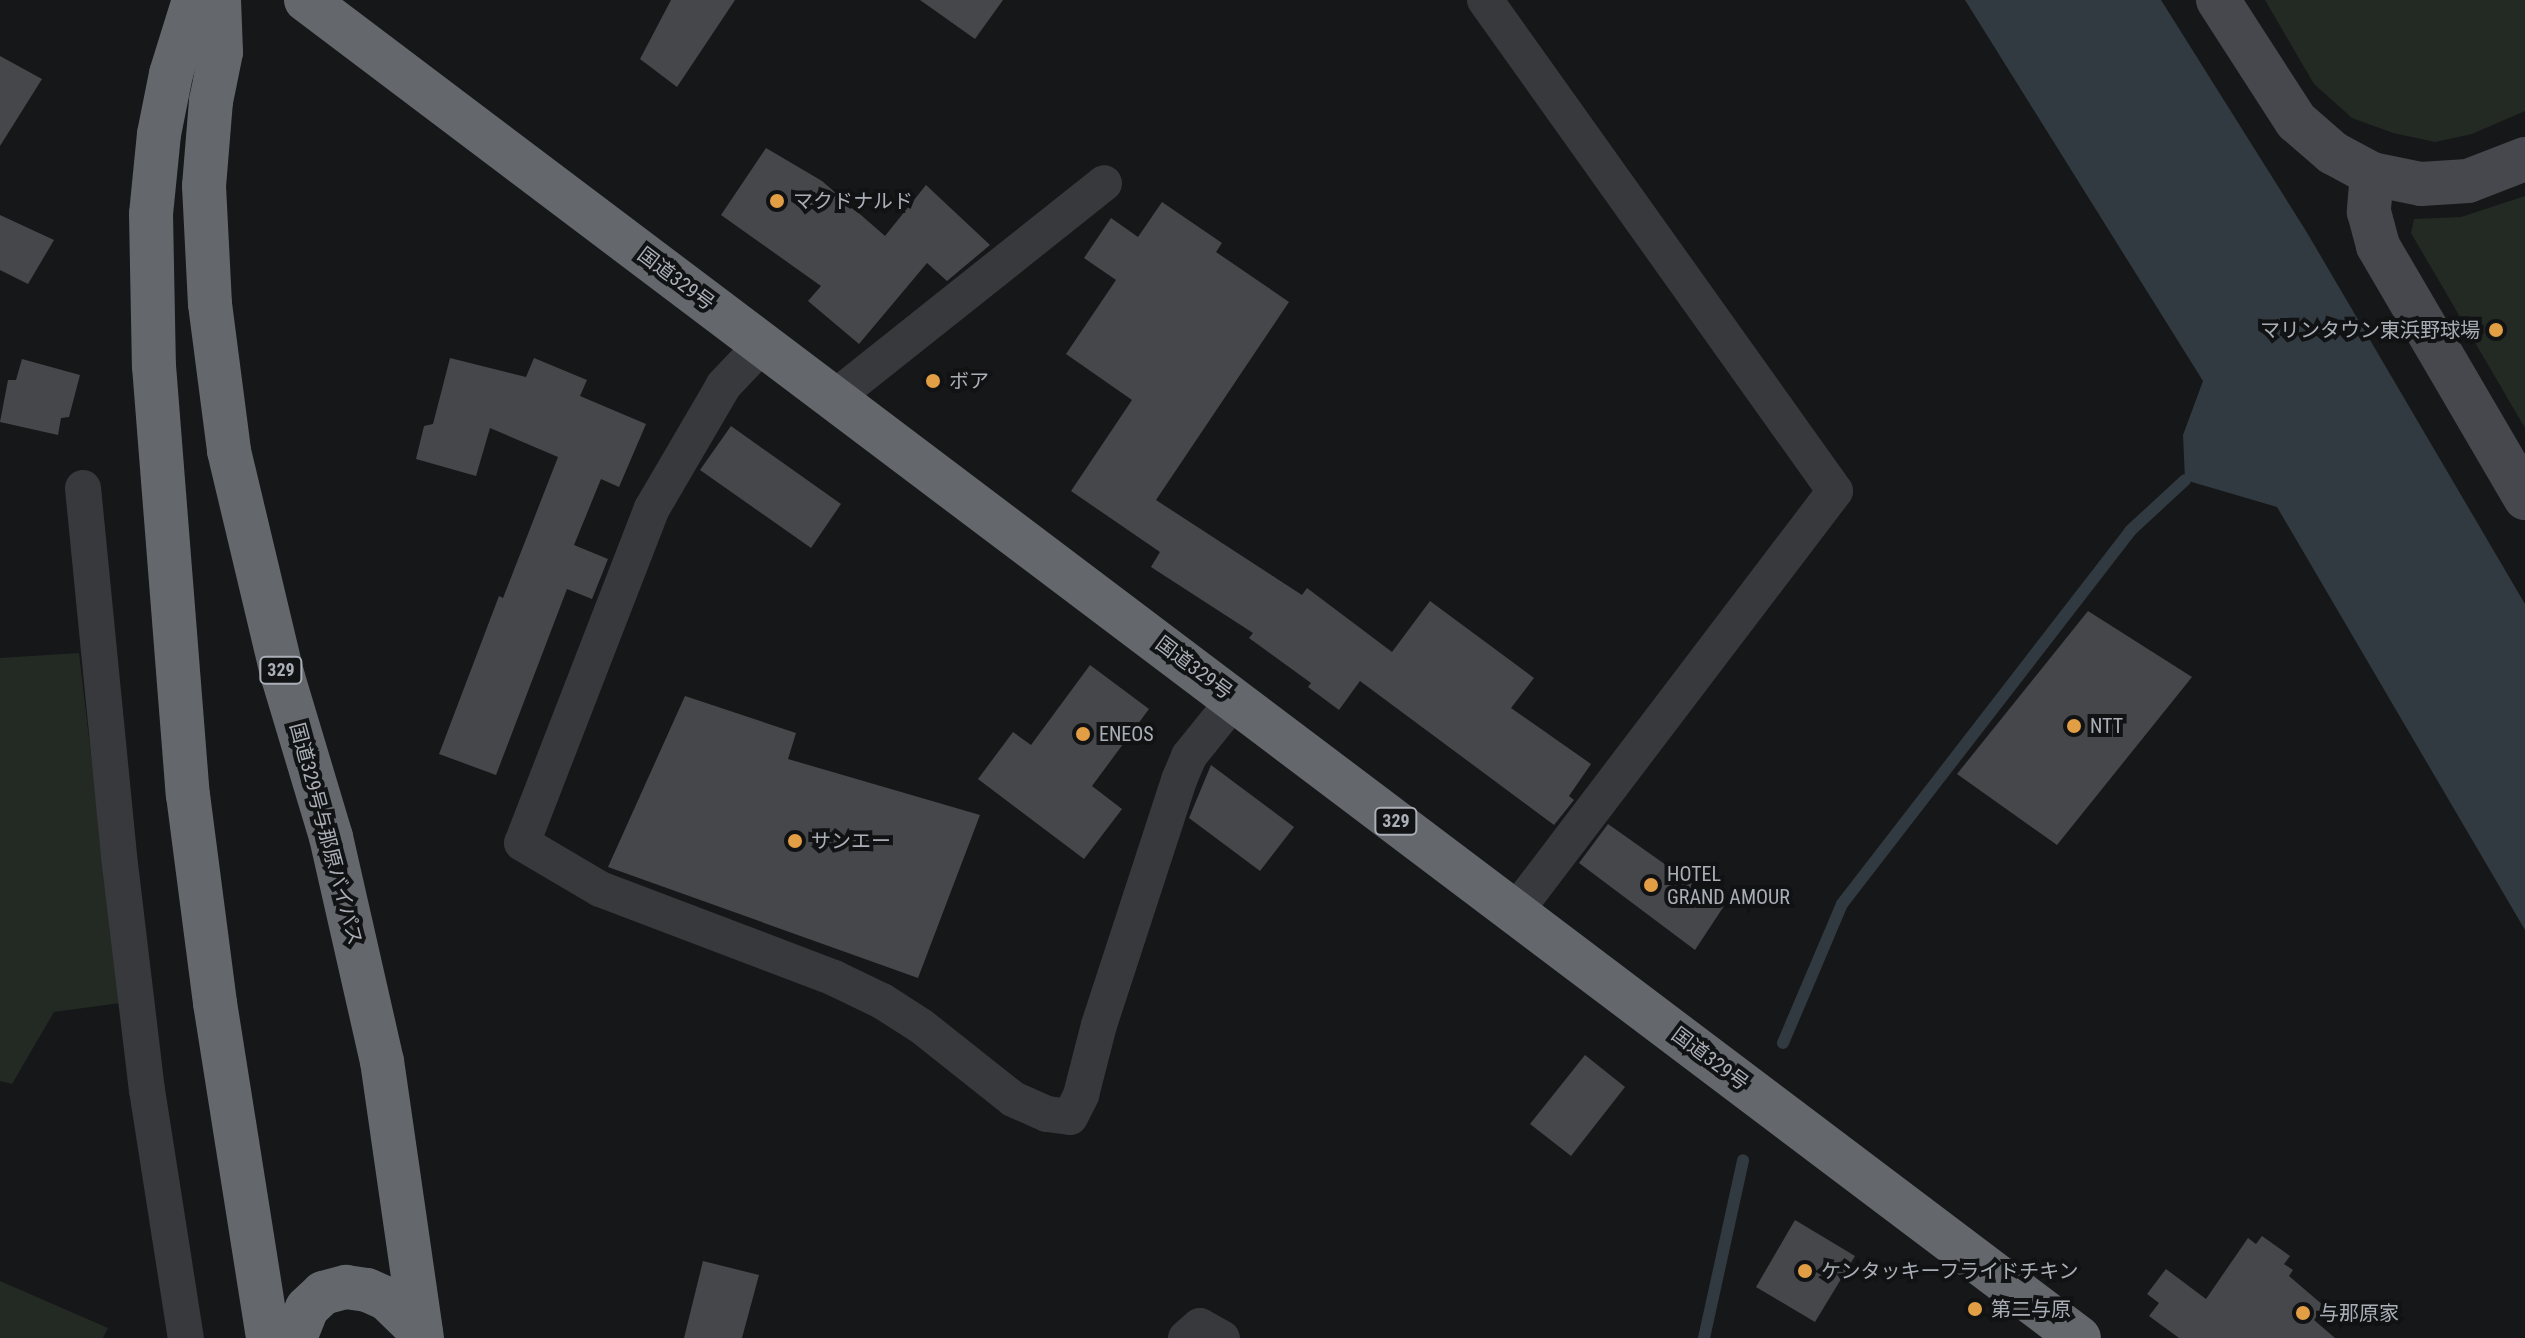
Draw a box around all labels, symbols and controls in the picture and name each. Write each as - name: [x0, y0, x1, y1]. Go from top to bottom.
- place label: マクドナルド: [793, 189, 913, 213]
- marker: マクドナルド: [768, 192, 786, 210]
- street label: 国道329号: [633, 242, 719, 316]
- place label: マリンタウン東浜野球場: [2260, 318, 2480, 342]
- marker: マリンタウン東浜野球場: [2487, 321, 2505, 339]
- place label: ボア: [949, 369, 989, 393]
- marker: ボア: [924, 372, 942, 390]
- street label: 国道329号: [1151, 631, 1237, 705]
- road number: 329: [259, 656, 303, 684]
- place label: NTT: [2090, 714, 2123, 738]
- marker: NTT: [2065, 717, 2083, 735]
- street label: 国道329号与那原バイパス: [285, 720, 367, 948]
- place label: ENEOS: [1099, 722, 1154, 746]
- marker: ENEOS: [1074, 725, 1092, 743]
- road number: 329: [1374, 807, 1418, 835]
- place label: サンエー: [811, 829, 891, 853]
- marker: サンエー: [786, 832, 804, 850]
- place label: HOTEL GRAND AMOUR: [1667, 862, 1790, 909]
- marker: HOTEL GRAND AMOUR: [1642, 876, 1660, 894]
- street label: 国道329号: [1667, 1022, 1753, 1096]
- place label: ケンタッキーフライドチキン: [1821, 1259, 2081, 1283]
- marker: ケンタッキーフライドチキン: [1796, 1262, 1814, 1280]
- place label: 第二与原: [1991, 1297, 2071, 1321]
- marker: 第二与原: [1966, 1300, 1984, 1318]
- place label: 与那原家: [2319, 1301, 2399, 1325]
- marker: 与那原家: [2294, 1304, 2312, 1322]

